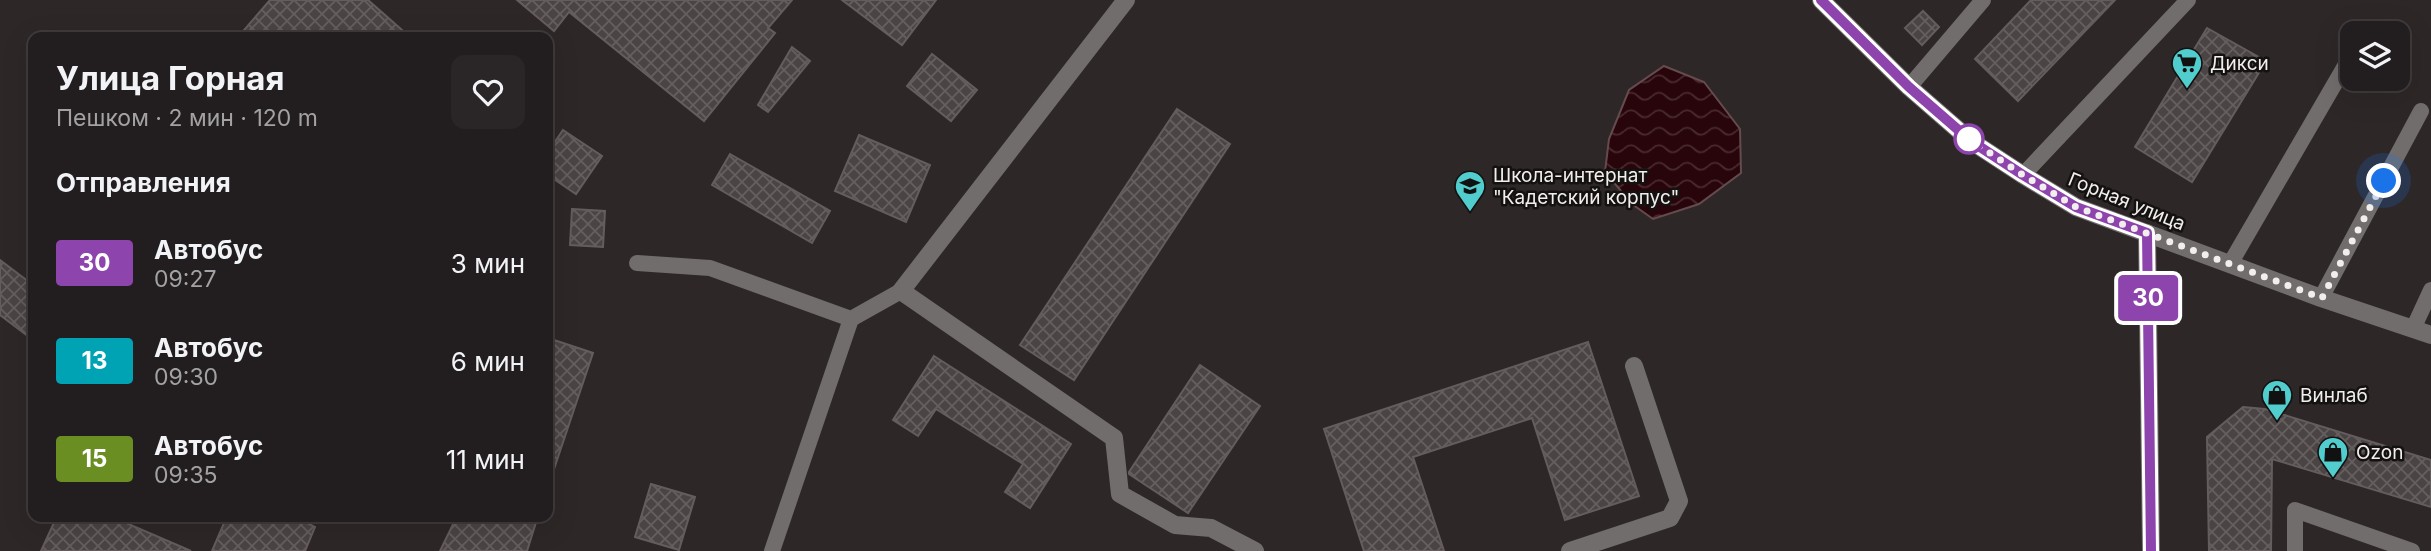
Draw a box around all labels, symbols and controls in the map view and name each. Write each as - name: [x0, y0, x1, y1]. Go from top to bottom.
- map controls: [2340, 21, 2410, 91]
- button: layers: [2340, 21, 2410, 91]
- supermarket icon: Дикси: [2170, 46, 2204, 90]
- place label: Дикси: [2210, 52, 2269, 75]
- button: heart: [451, 55, 525, 129]
- text: Улица Горная: [56, 58, 284, 98]
- text: Пешком · 2 мин · 120 m: [56, 104, 318, 132]
- unlabelled marker: [1954, 124, 1984, 154]
- your location: [2366, 163, 2401, 198]
- place label: Школа-интернат "Кадетский корпус": [1493, 164, 1679, 209]
- text: Отправления: [56, 167, 231, 198]
- street label: Горная улица: [2065, 168, 2189, 235]
- school or university icon: Школа-интернат "Кадетский корпус": [1453, 169, 1487, 213]
- text: Автобус: [154, 234, 263, 265]
- text: 30: [79, 248, 110, 277]
- text: 3 мин: [451, 248, 525, 279]
- text: 09:27: [154, 265, 216, 293]
- line badge: 30: [2116, 275, 2180, 321]
- text: 30: [2132, 283, 2164, 312]
- text: Автобус: [154, 332, 263, 363]
- text: 13: [82, 346, 107, 375]
- text: 6 мин: [451, 346, 525, 377]
- text: 09:30: [154, 363, 218, 391]
- shop icon: Винлаб: [2260, 378, 2294, 422]
- place label: Винлаб: [2300, 384, 2368, 407]
- text: Автобус: [154, 430, 263, 461]
- shop icon: Ozon: [2316, 435, 2350, 479]
- place label: Ozon: [2356, 441, 2403, 464]
- text: 15: [82, 444, 107, 473]
- text: 11 мин: [446, 444, 525, 475]
- text: 09:35: [154, 461, 218, 489]

